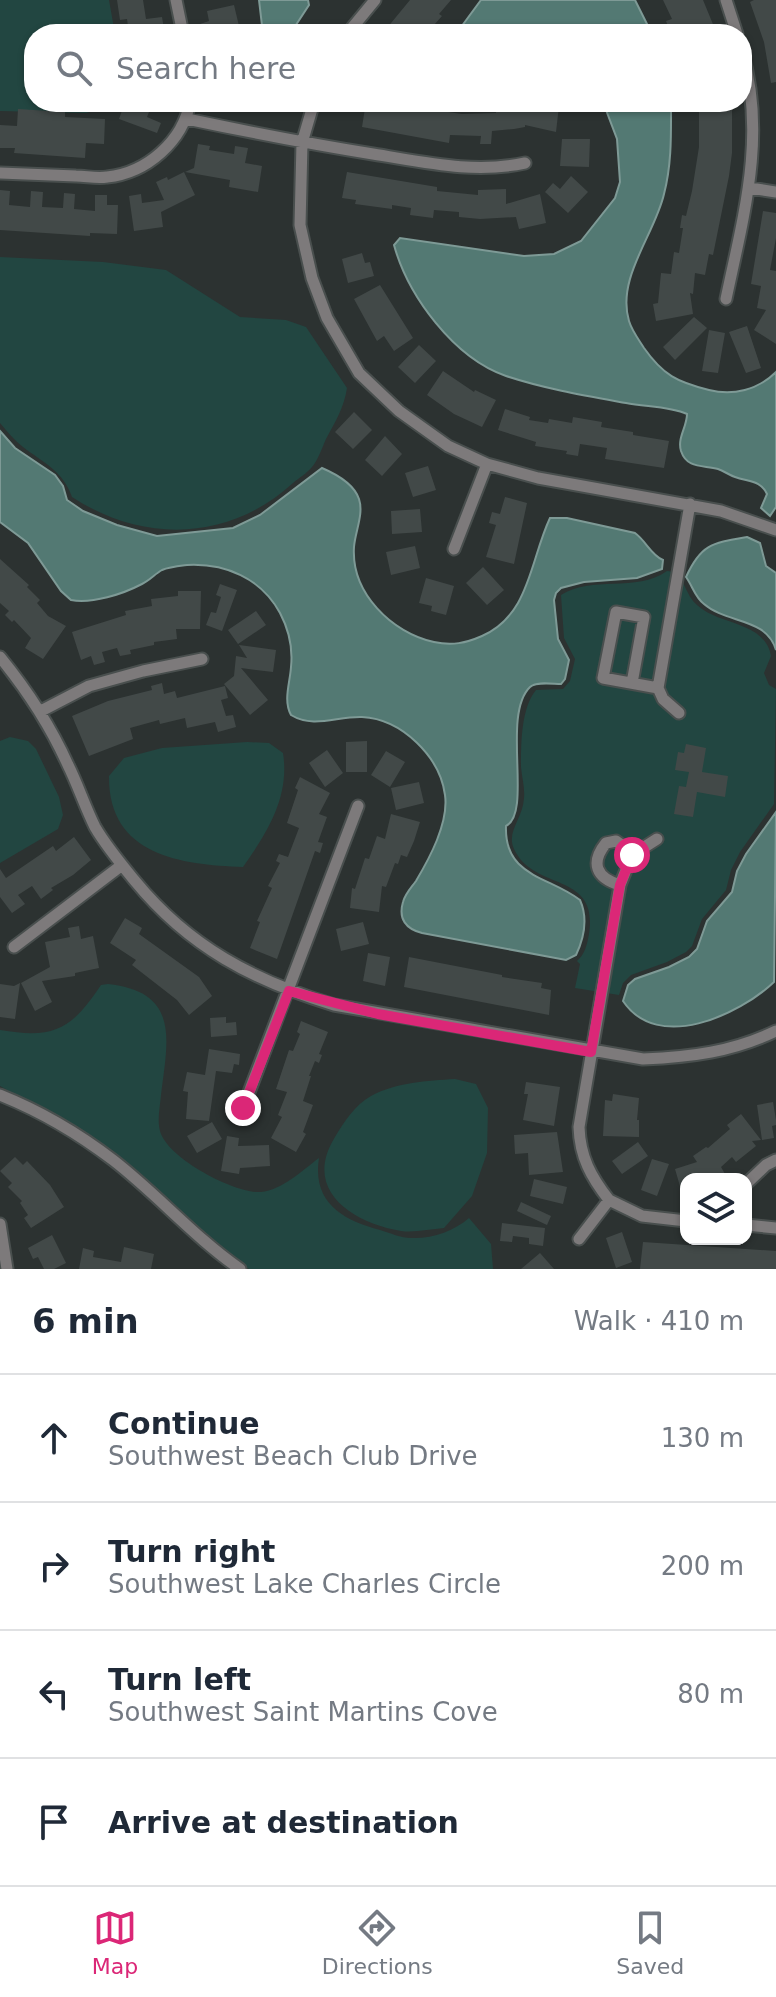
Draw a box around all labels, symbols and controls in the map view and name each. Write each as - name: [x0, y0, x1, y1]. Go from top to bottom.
- search box: [24, 24, 752, 112]
- icon: search: [52, 46, 96, 90]
- text: Search here: [116, 51, 296, 86]
- route start: [614, 837, 650, 873]
- route end: [225, 1090, 261, 1126]
- map controls: [680, 1173, 752, 1245]
- button: layers: [680, 1173, 752, 1245]
- text: 6 min: [32, 1301, 139, 1341]
- text: Walk · 410 m: [574, 1306, 744, 1336]
- text: Continue: [108, 1406, 260, 1441]
- icon: ahead: [32, 1416, 76, 1460]
- text: 130 m: [661, 1423, 744, 1453]
- text: Southwest Beach Club Drive: [108, 1441, 478, 1471]
- text: Turn right: [108, 1534, 275, 1569]
- icon: right: [32, 1544, 76, 1588]
- text: 200 m: [661, 1551, 744, 1581]
- text: Southwest Lake Charles Circle: [108, 1569, 501, 1599]
- text: Turn left: [108, 1662, 251, 1697]
- icon: left: [32, 1672, 76, 1716]
- text: 80 m: [677, 1679, 744, 1709]
- text: Southwest Saint Martins Cove: [108, 1697, 498, 1727]
- icon: arrive: [32, 1800, 76, 1844]
- text: Arrive at destination: [108, 1805, 459, 1840]
- tab: Map: [92, 1906, 138, 1979]
- tab: Directions: [322, 1906, 433, 1979]
- tab: Saved: [616, 1906, 684, 1979]

